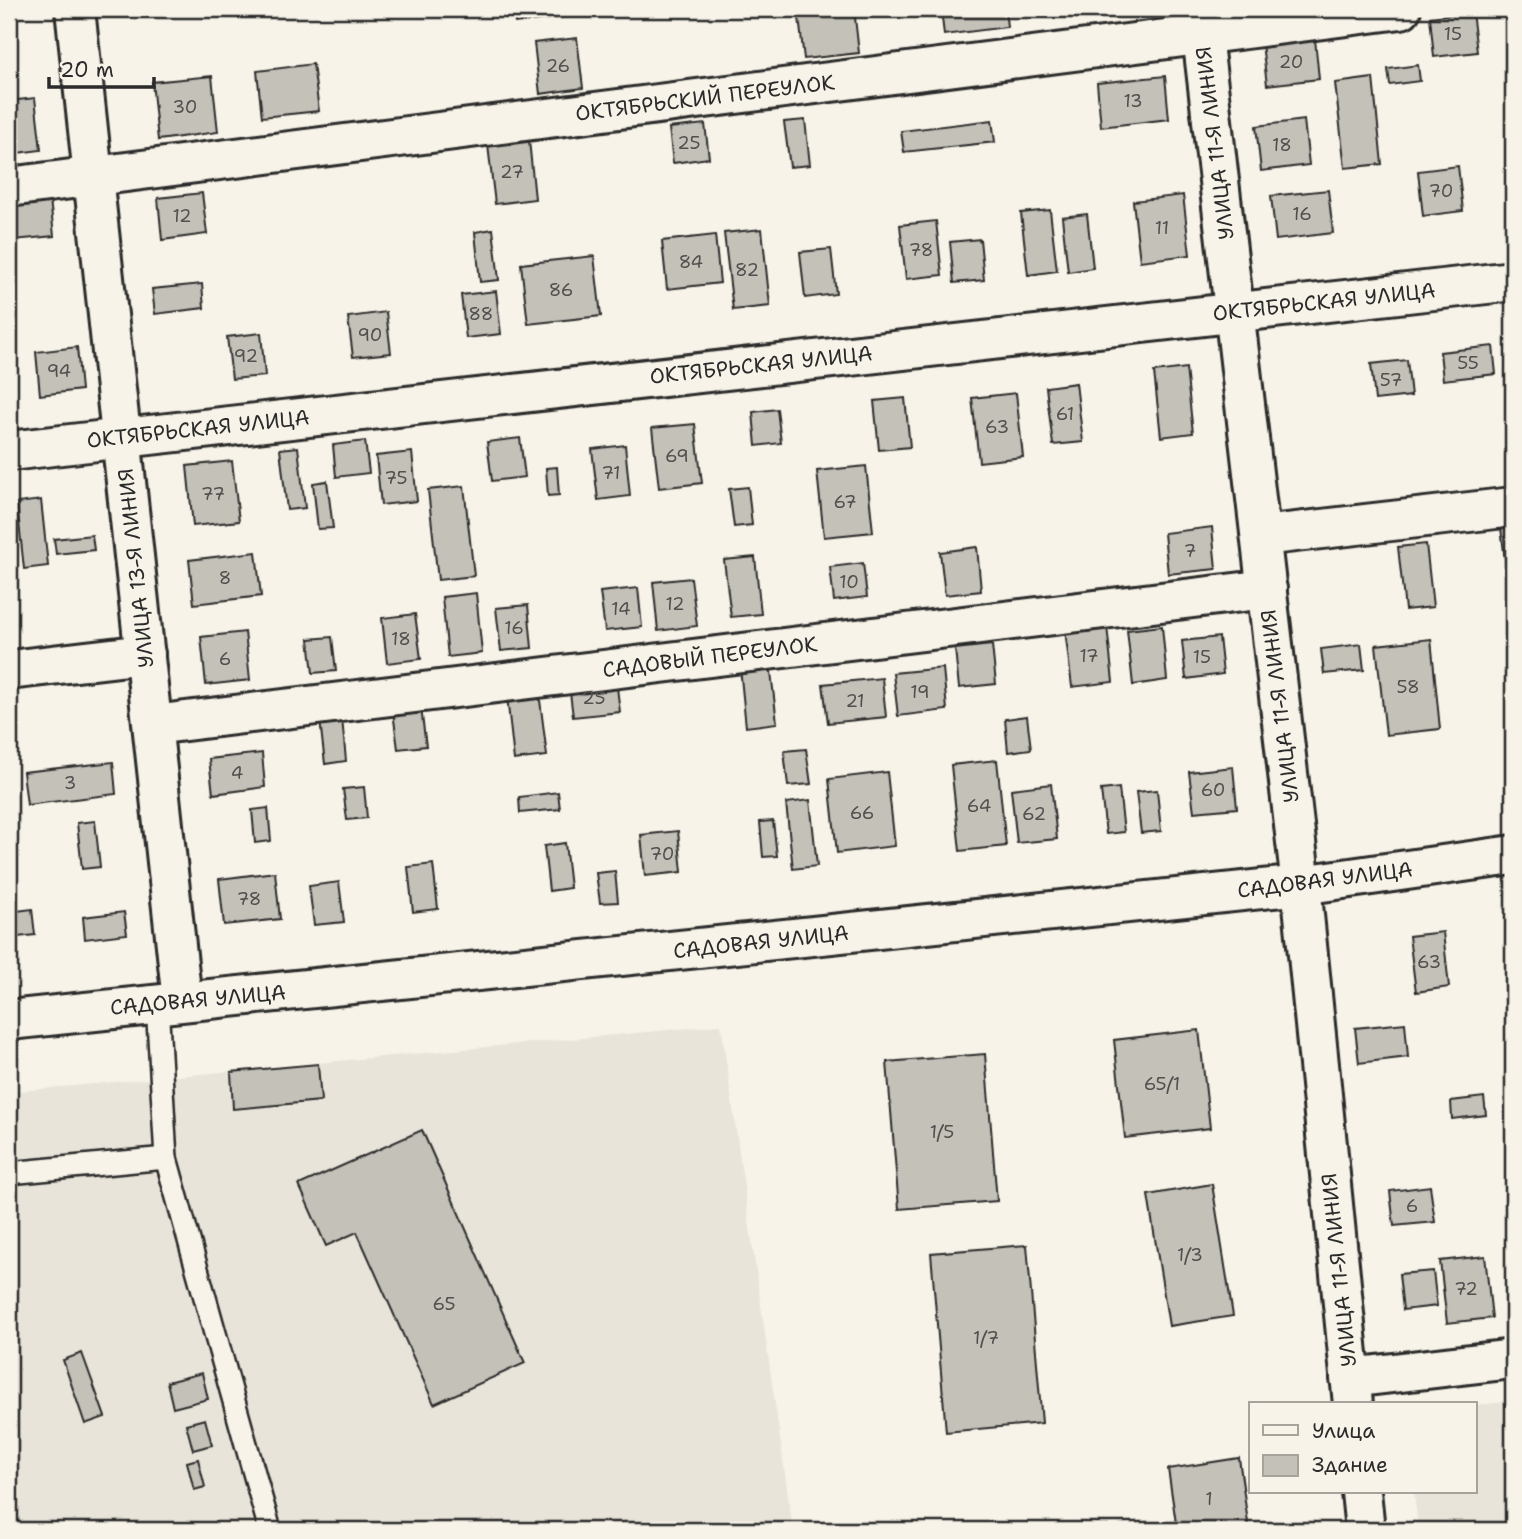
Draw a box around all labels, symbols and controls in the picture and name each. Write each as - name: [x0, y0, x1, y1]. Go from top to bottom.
- house number: 15: [1444, 22, 1462, 46]
- street label: УЛИЦА 11-Я ЛИНИЯ: [1189, 45, 1241, 241]
- scale bar: [49, 46, 154, 90]
- house number: 20: [1279, 50, 1303, 74]
- house number: 26: [546, 54, 570, 78]
- text: 20 m: [60, 56, 114, 84]
- street label: ОКТЯБРЬСКИЙ ПЕРЕУЛОК: [574, 68, 837, 128]
- house number: 13: [1123, 89, 1143, 113]
- house number: 30: [173, 95, 197, 119]
- house number: 25: [677, 131, 701, 155]
- house number: 18: [1272, 133, 1292, 157]
- house number: 27: [500, 160, 524, 184]
- house number: 70: [1429, 179, 1453, 203]
- house number: 16: [1292, 202, 1312, 226]
- house number: 12: [172, 204, 192, 228]
- house number: 11: [1155, 216, 1169, 240]
- house number: 78: [909, 238, 933, 262]
- house number: 84: [679, 250, 703, 274]
- house number: 82: [735, 258, 759, 282]
- street label: ОКТЯБРЬСКАЯ УЛИЦА: [1211, 276, 1437, 328]
- house number: 86: [549, 278, 573, 302]
- house number: 88: [469, 302, 493, 326]
- house number: 90: [358, 323, 382, 347]
- street label: ОКТЯБРЬСКАЯ УЛИЦА: [648, 339, 874, 391]
- house number: 92: [234, 344, 258, 368]
- house number: 55: [1457, 351, 1479, 375]
- house number: 94: [47, 359, 71, 383]
- house number: 57: [1380, 368, 1402, 392]
- house number: 61: [1056, 402, 1074, 426]
- street label: ОКТЯБРЬСКАЯ УЛИЦА: [85, 403, 311, 455]
- house number: 63: [985, 415, 1009, 439]
- house number: 69: [665, 444, 689, 468]
- house number: 71: [601, 461, 621, 485]
- house number: 75: [385, 466, 407, 490]
- street label: УЛИЦА 13-Я ЛИНИЯ: [112, 467, 160, 669]
- house number: 77: [201, 482, 225, 506]
- house number: 67: [833, 490, 857, 514]
- house number: 7: [1184, 539, 1196, 563]
- house number: 8: [219, 566, 231, 590]
- house number: 10: [839, 570, 859, 594]
- house number: 12: [665, 592, 685, 616]
- house number: 14: [611, 597, 631, 621]
- street label: УЛИЦА 11-Я ЛИНИЯ: [1254, 608, 1306, 804]
- house number: 16: [504, 616, 524, 640]
- house number: 18: [391, 627, 411, 651]
- street label: САДОВЫЙ ПЕРЕУЛОК: [601, 630, 820, 684]
- house number: 17: [1079, 644, 1099, 668]
- house number: 15: [1193, 645, 1211, 669]
- house number: 6: [219, 647, 231, 671]
- house number: 58: [1396, 675, 1420, 699]
- house number: 19: [910, 680, 930, 704]
- house number: 25: [582, 686, 606, 710]
- house number: 21: [845, 689, 865, 713]
- house number: 4: [231, 761, 243, 785]
- house number: 3: [64, 771, 76, 795]
- house number: 60: [1201, 778, 1225, 802]
- house number: 64: [967, 794, 991, 818]
- house number: 66: [850, 801, 874, 825]
- house number: 62: [1022, 802, 1046, 826]
- house number: 70: [650, 842, 674, 866]
- street label: САДОВАЯ УЛИЦА: [1236, 855, 1414, 905]
- house number: 78: [237, 887, 261, 911]
- street label: САДОВАЯ УЛИЦА: [672, 919, 850, 965]
- house number: 63: [1417, 950, 1441, 974]
- street label: САДОВАЯ УЛИЦА: [109, 978, 287, 1022]
- house number: 65/1: [1144, 1072, 1180, 1096]
- house number: 1/5: [930, 1120, 954, 1144]
- street label: УЛИЦА 11-Я ЛИНИЯ: [1315, 1172, 1363, 1368]
- house number: 6: [1406, 1194, 1418, 1218]
- house number: 1/3: [1177, 1243, 1203, 1267]
- house number: 72: [1454, 1277, 1478, 1301]
- house number: 65: [433, 1292, 455, 1316]
- house number: 1/7: [973, 1326, 999, 1350]
- legend: [1249, 1402, 1476, 1494]
- text: Улица: [1312, 1417, 1375, 1445]
- text: Здание: [1312, 1451, 1388, 1479]
- house number: 1: [1205, 1487, 1213, 1511]

